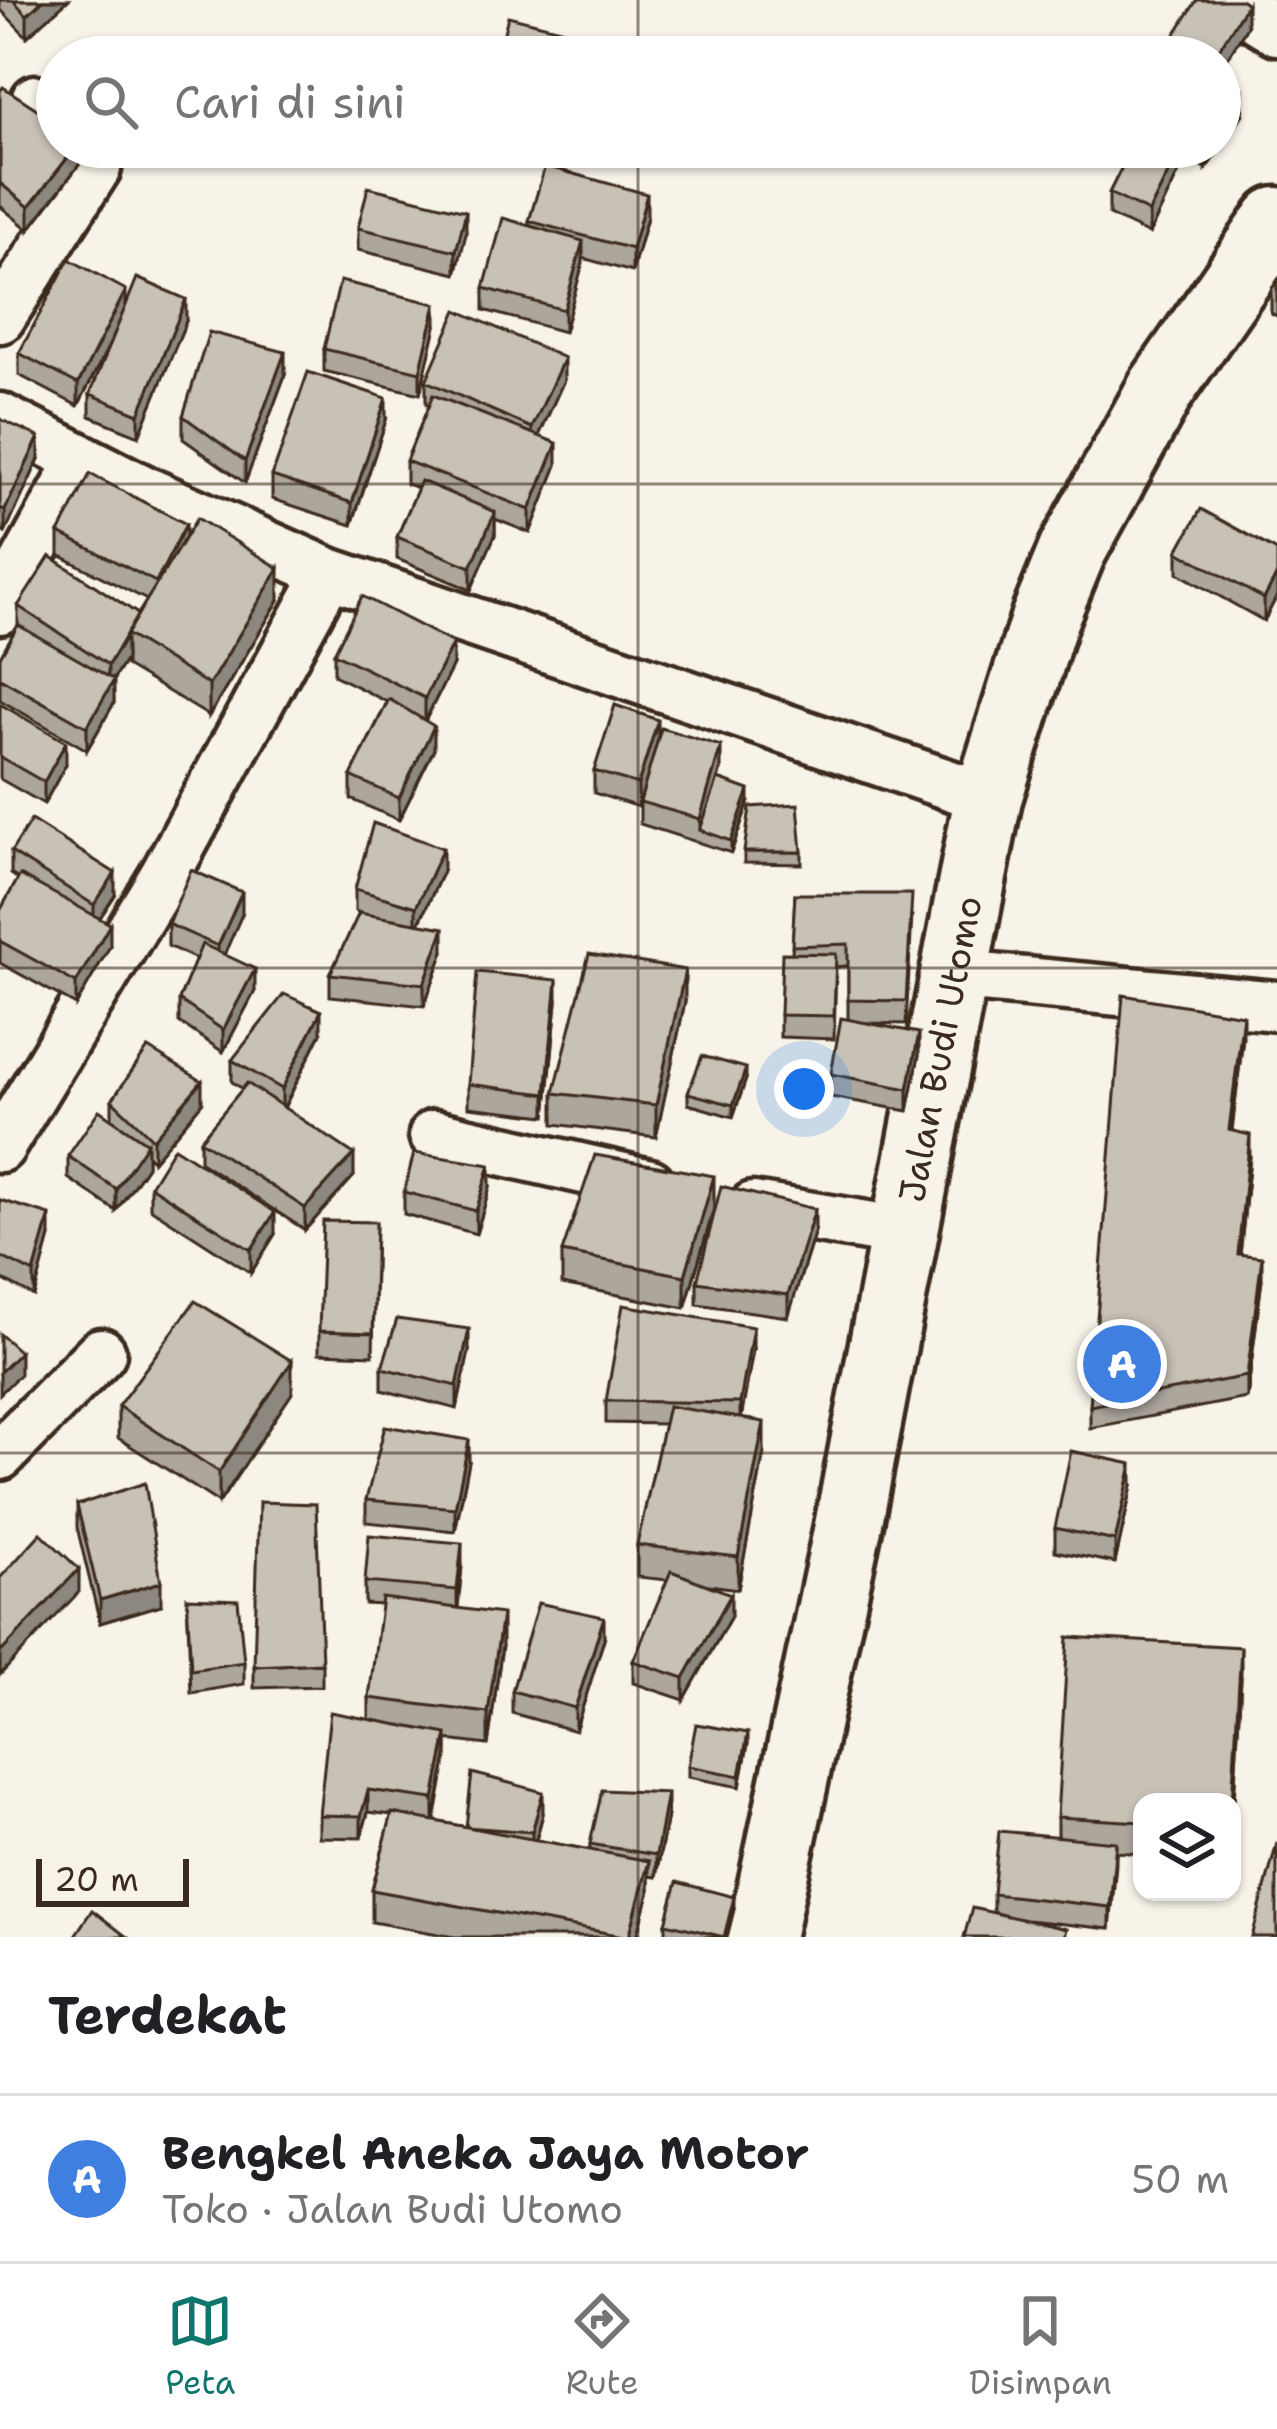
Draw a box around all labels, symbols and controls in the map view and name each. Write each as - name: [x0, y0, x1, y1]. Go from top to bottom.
- search box: [36, 36, 1241, 168]
- icon: search: [78, 69, 144, 135]
- text: Cari di sini: [174, 72, 406, 132]
- street label: Jalan Budi Utomo: [887, 892, 994, 1206]
- your location: [774, 1059, 834, 1119]
- pin: A: [1083, 1319, 1161, 1409]
- map controls: [1133, 1793, 1241, 1901]
- button: layers: [1133, 1793, 1241, 1901]
- scale bar: [36, 1853, 189, 1906]
- text: 20 m: [54, 1857, 139, 1902]
- text: Terdekat: [48, 1981, 287, 2049]
- text: Bengkel Aneka Jaya Motor: [162, 2123, 809, 2183]
- text: A: [72, 2153, 102, 2205]
- text: 50 m: [1131, 2153, 1229, 2205]
- text: Toko · Jalan Budi Utomo: [162, 2183, 623, 2235]
- tab: Peta: [165, 2288, 235, 2405]
- tab: Rute: [566, 2288, 639, 2405]
- tab: Disimpan: [969, 2288, 1112, 2405]

